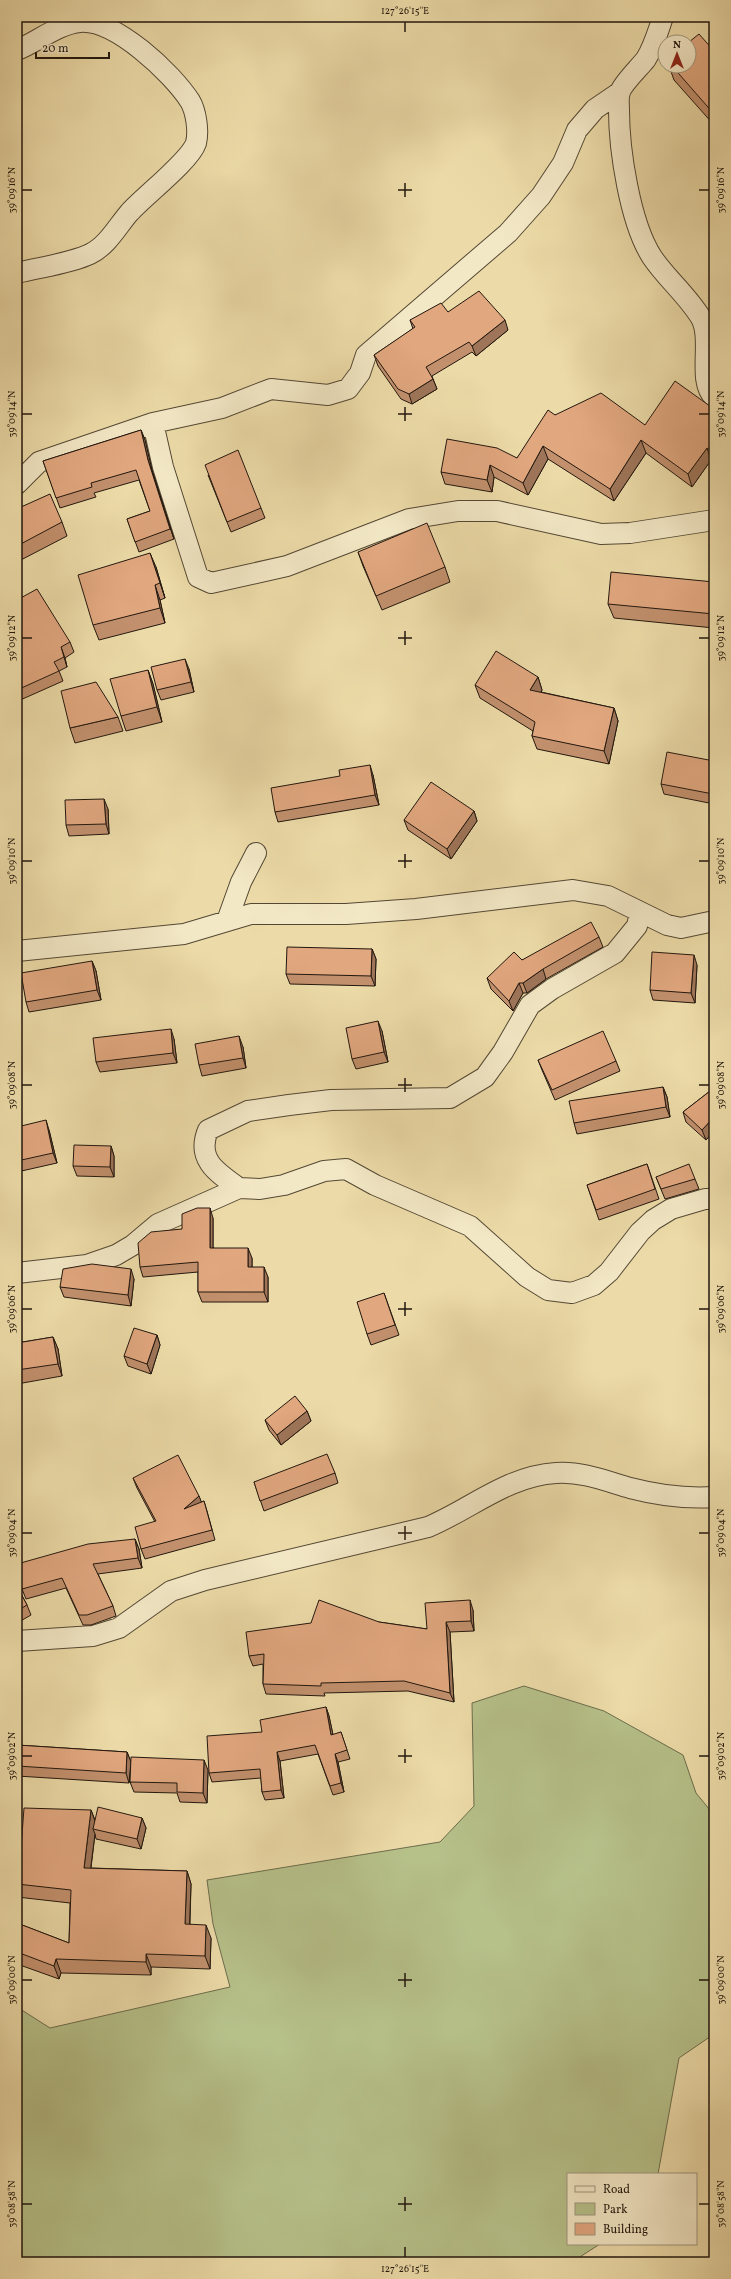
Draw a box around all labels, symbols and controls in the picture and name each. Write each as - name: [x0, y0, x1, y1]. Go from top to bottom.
- text: 127°26'15"E: [381, 4, 429, 18]
- scale bar: [36, 34, 109, 60]
- north arrow: [657, 34, 697, 74]
- text: N: [673, 38, 681, 53]
- text: 20 m: [42, 41, 69, 57]
- text: 39°09'16"N: [5, 166, 19, 213]
- text: 39°09'16"N: [714, 166, 728, 213]
- text: 39°09'14"N: [5, 390, 19, 437]
- text: 39°09'14"N: [714, 390, 728, 437]
- text: 39°09'12"N: [5, 614, 19, 661]
- text: 39°09'12"N: [714, 614, 728, 661]
- text: 39°09'10"N: [5, 837, 19, 885]
- text: 39°09'10"N: [714, 837, 728, 885]
- text: 39°09'08"N: [5, 1060, 19, 1109]
- text: 39°09'08"N: [714, 1060, 728, 1109]
- text: 39°09'06"N: [5, 1284, 19, 1333]
- text: 39°09'06"N: [714, 1284, 728, 1333]
- text: 39°09'04"N: [5, 1508, 19, 1557]
- text: 39°09'04"N: [714, 1508, 728, 1557]
- text: 39°09'02"N: [5, 1731, 19, 1780]
- text: 39°09'02"N: [714, 1731, 728, 1780]
- text: 39°09'00"N: [5, 1955, 19, 2005]
- text: 39°09'00"N: [714, 1955, 728, 2005]
- legend: [567, 2173, 697, 2245]
- text: 39°08'58"N: [5, 2180, 19, 2228]
- text: 39°08'58"N: [714, 2180, 728, 2228]
- text: Road: [603, 2182, 630, 2198]
- text: Park: [603, 2202, 628, 2218]
- text: Building: [603, 2222, 648, 2238]
- text: 127°26'15"E: [381, 2262, 429, 2276]

